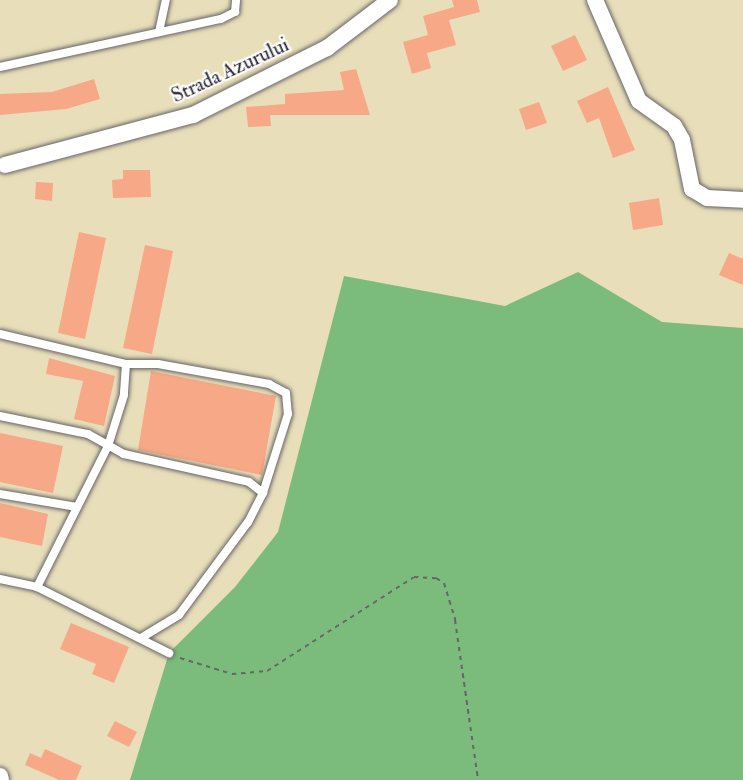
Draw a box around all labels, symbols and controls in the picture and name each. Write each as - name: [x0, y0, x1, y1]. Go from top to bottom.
- street label: Strada Azurului: [167, 32, 293, 108]

